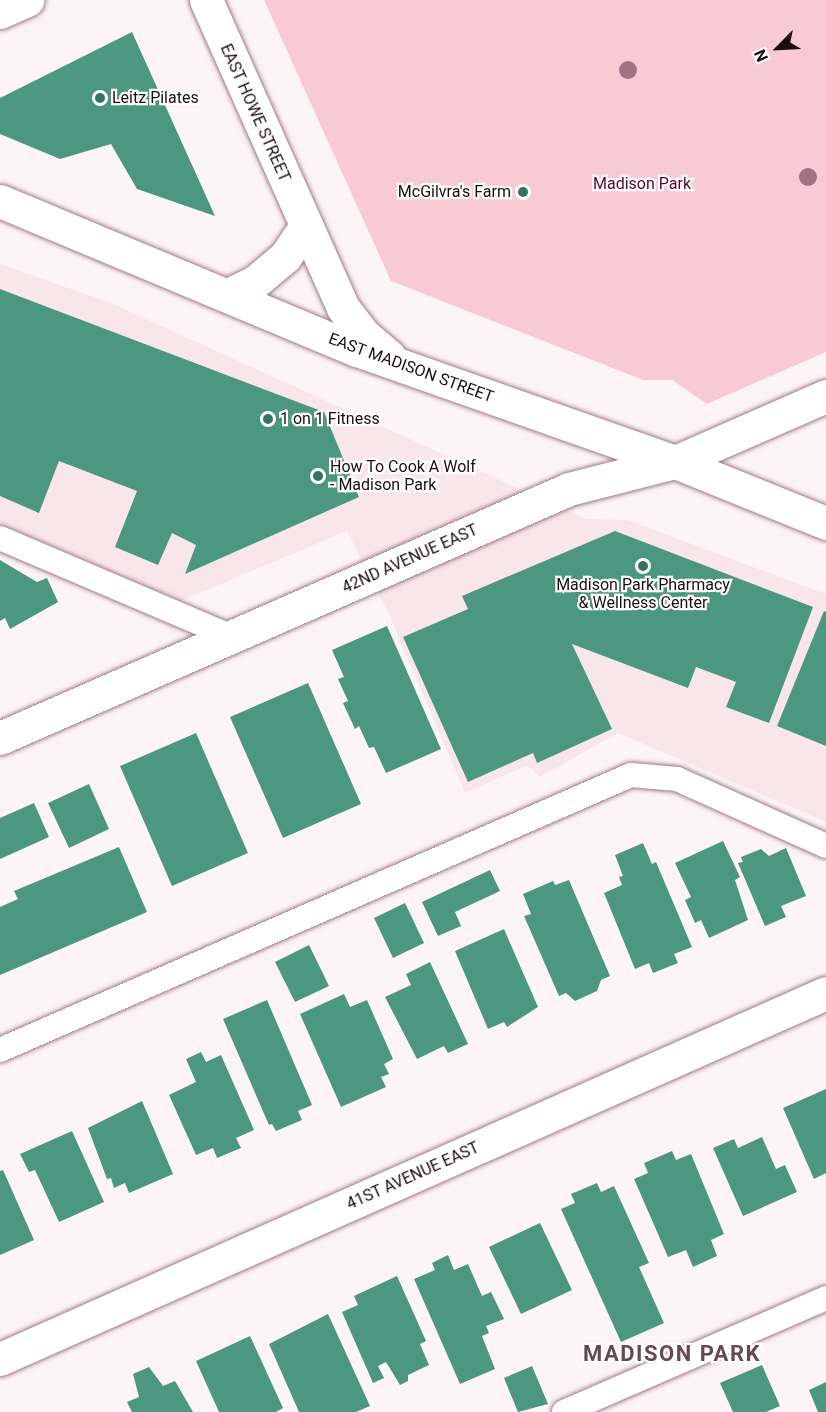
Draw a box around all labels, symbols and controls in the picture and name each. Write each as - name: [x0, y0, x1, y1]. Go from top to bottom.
- north arrow: [748, 18, 808, 78]
- street label: EAST HOWE STREET: [216, 41, 294, 185]
- text: N: [750, 47, 772, 65]
- place label: Leitz Pilates: [112, 88, 199, 108]
- marker: Leitz Pilates: [93, 91, 107, 105]
- park label: Madison Park: [593, 174, 691, 194]
- place label: McGilvra's Farm: [398, 182, 511, 202]
- marker: McGilvra's Farm: [516, 185, 530, 199]
- street label: EAST MADISON STREET: [326, 329, 496, 407]
- place label: 1 on 1 Fitness: [280, 409, 380, 429]
- marker: 1 on 1 Fitness: [261, 412, 275, 426]
- place label: How To Cook A Wolf - Madison Park: [330, 457, 476, 495]
- marker: How To Cook A Wolf - Madison Park: [311, 469, 325, 483]
- street label: 42ND AVENUE EAST: [339, 520, 481, 598]
- marker: Madison Park Pharmacy & Wellness Center: [636, 559, 650, 573]
- place label: Madison Park Pharmacy & Wellness Center: [556, 575, 730, 613]
- street label: 41ST AVENUE EAST: [344, 1138, 482, 1214]
- district label: MADISON PARK: [583, 1341, 761, 1367]

